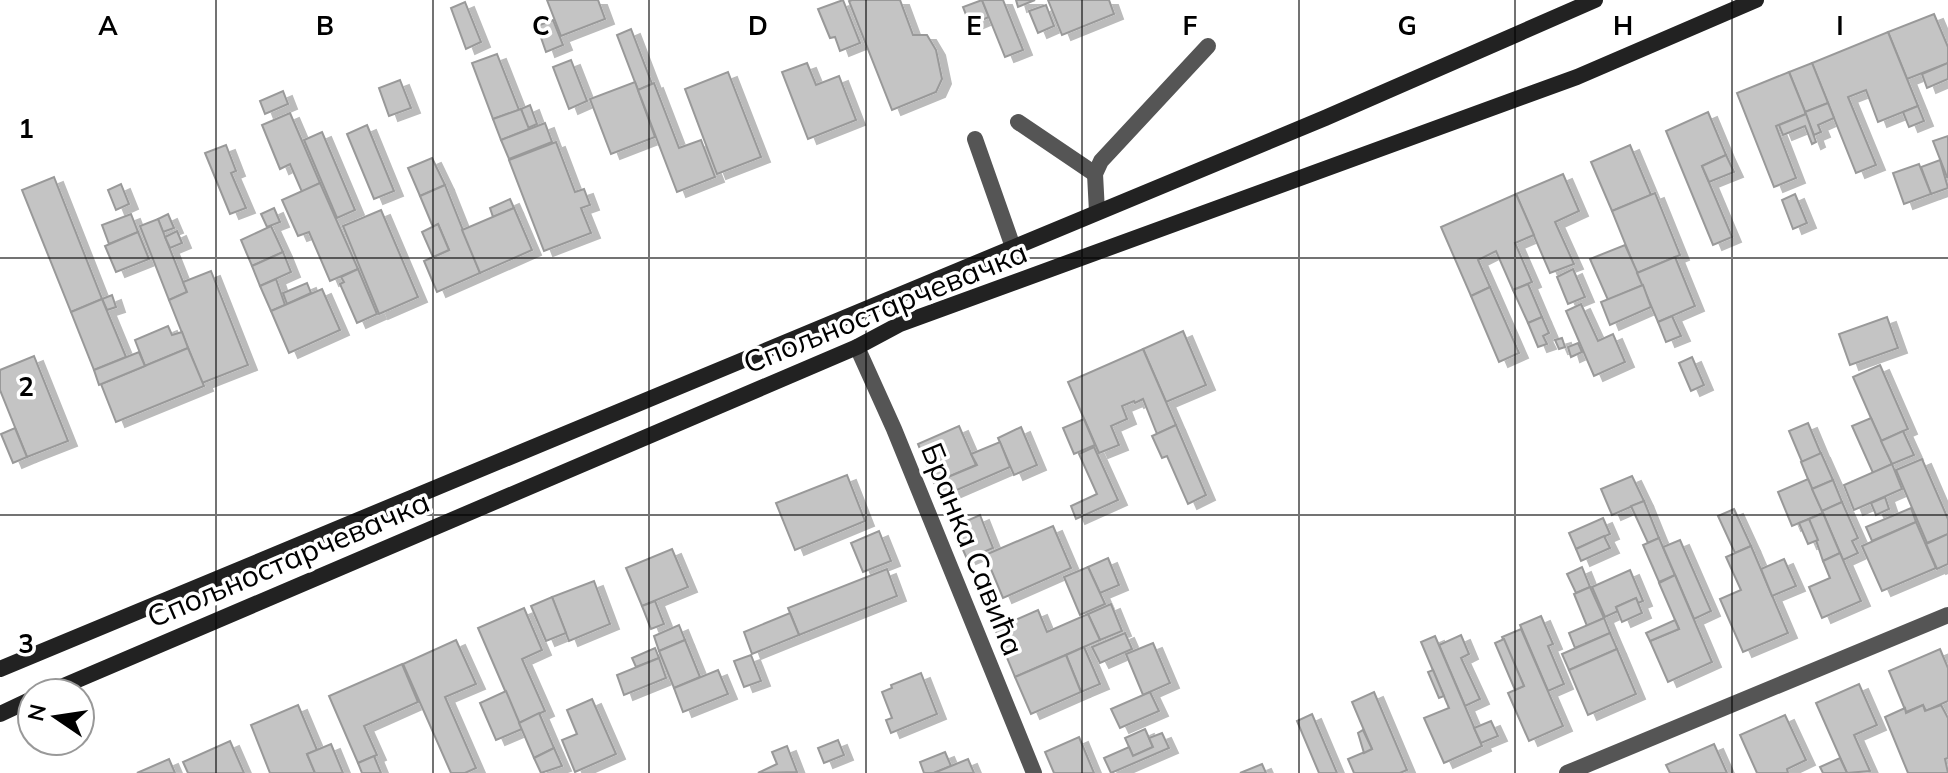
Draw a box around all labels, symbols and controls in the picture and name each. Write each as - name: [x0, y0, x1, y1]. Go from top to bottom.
- text: A: [98, 9, 118, 42]
- text: B: [316, 9, 334, 42]
- text: C: [532, 9, 550, 42]
- text: D: [748, 9, 768, 42]
- text: E: [966, 9, 982, 42]
- text: F: [1183, 9, 1198, 42]
- text: G: [1397, 9, 1417, 42]
- text: H: [1613, 9, 1633, 42]
- text: I: [1836, 9, 1844, 42]
- text: 1: [18, 112, 34, 145]
- street label: Спољностарчевачка: [737, 233, 1033, 381]
- text: 2: [18, 370, 34, 403]
- street label: Бранка Савића: [913, 437, 1033, 661]
- street label: Спољностарчевачка: [141, 482, 435, 636]
- text: 3: [18, 627, 34, 660]
- north arrow: [16, 677, 96, 757]
- text: N: [21, 701, 52, 724]

